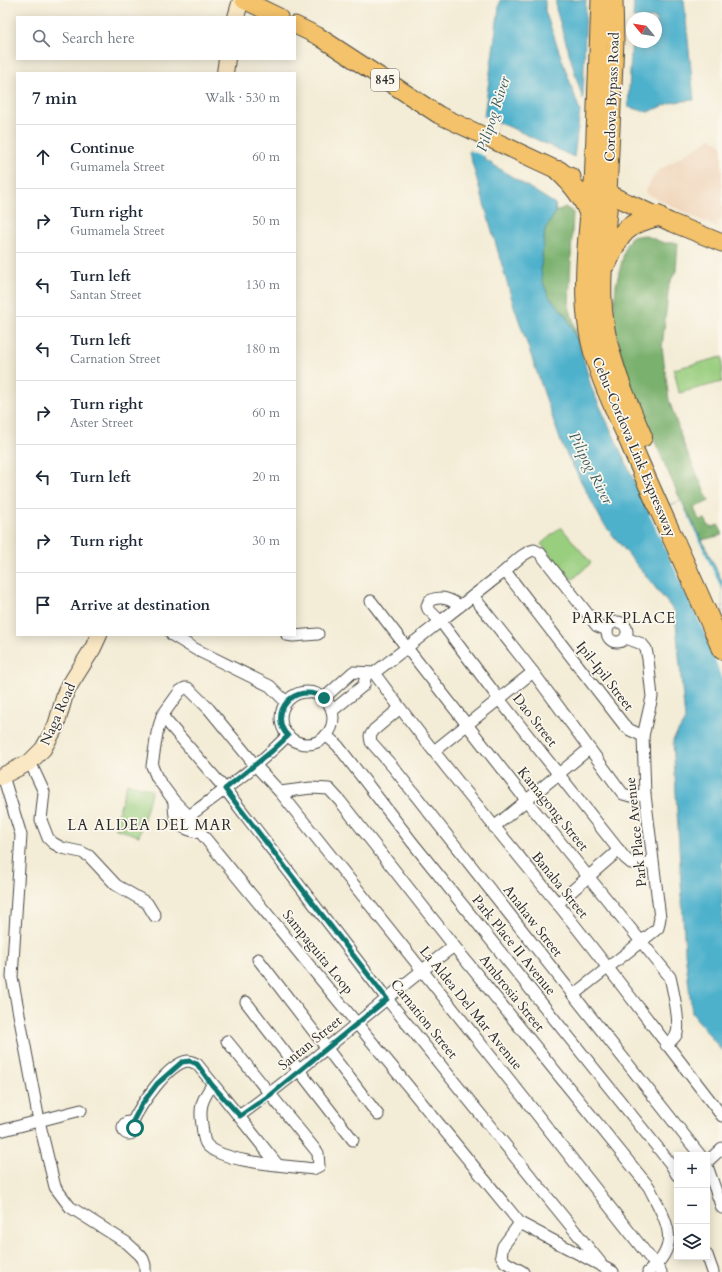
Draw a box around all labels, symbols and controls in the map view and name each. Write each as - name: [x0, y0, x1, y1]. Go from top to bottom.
- north arrow: [626, 12, 662, 48]
- search box: [16, 16, 296, 60]
- icon: search: [30, 27, 52, 49]
- text: Search here: [62, 28, 135, 48]
- street label: Cordova Bypass Road: [600, 31, 624, 162]
- road number: 845: [371, 69, 399, 91]
- water label: Pilipog River: [471, 73, 515, 154]
- text: 7 min: [32, 87, 77, 110]
- text: Walk · 530 m: [205, 89, 280, 107]
- text: Continue: [70, 138, 135, 158]
- icon: ahead: [32, 146, 54, 168]
- text: 60 m: [252, 148, 280, 166]
- text: Gumamela Street: [70, 158, 165, 176]
- text: Turn right: [70, 202, 143, 222]
- icon: right: [32, 210, 54, 232]
- text: 50 m: [252, 212, 280, 230]
- text: Gumamela Street: [70, 222, 165, 240]
- text: Turn left: [70, 266, 131, 286]
- icon: left: [32, 274, 54, 296]
- text: 130 m: [246, 276, 280, 294]
- text: Santan Street: [70, 286, 141, 304]
- text: Turn left: [70, 330, 131, 350]
- icon: left: [32, 338, 54, 360]
- text: 180 m: [246, 340, 280, 358]
- text: Carnation Street: [70, 350, 160, 368]
- street label: Cebu-Cordova Link Expressway: [587, 354, 681, 541]
- text: Turn right: [70, 394, 143, 414]
- icon: right: [32, 402, 54, 424]
- text: 60 m: [252, 404, 280, 422]
- text: Aster Street: [70, 414, 133, 432]
- water label: Pilipog River: [564, 429, 618, 508]
- icon: left: [32, 466, 54, 488]
- text: Turn left: [70, 467, 131, 487]
- text: 20 m: [252, 468, 280, 486]
- icon: right: [32, 530, 54, 552]
- text: Turn right: [70, 531, 143, 551]
- text: 30 m: [252, 532, 280, 550]
- icon: arrive: [32, 594, 54, 616]
- text: Arrive at destination: [70, 595, 210, 615]
- district label: PARK PLACE: [572, 608, 676, 628]
- street label: Ipil-Ipil Street: [572, 637, 638, 715]
- street label: Naga Road: [36, 679, 80, 748]
- route end: [315, 689, 333, 707]
- street label: Dao Street: [508, 690, 562, 751]
- street label: Kamagong Street: [513, 763, 593, 855]
- street label: Park Place Avenue: [621, 776, 651, 888]
- district label: LA ALDEA DEL MAR: [67, 815, 233, 835]
- street label: Banaba Street: [527, 848, 593, 923]
- street label: Anahaw Street: [499, 881, 567, 961]
- street label: Park Place II Avenue: [468, 891, 560, 999]
- street label: Sampaguita Loop: [278, 906, 358, 998]
- street label: La Aldea Del Mar Avenue: [415, 942, 527, 1074]
- street label: Ambrosia Street: [475, 950, 549, 1036]
- street label: Carnation Street: [386, 975, 462, 1063]
- street label: Santan Street: [274, 1011, 346, 1075]
- route start: [126, 1119, 144, 1137]
- map controls: [674, 1152, 710, 1260]
- button: +: [674, 1152, 710, 1188]
- button: −: [674, 1188, 710, 1224]
- button: layers: [674, 1224, 710, 1260]

